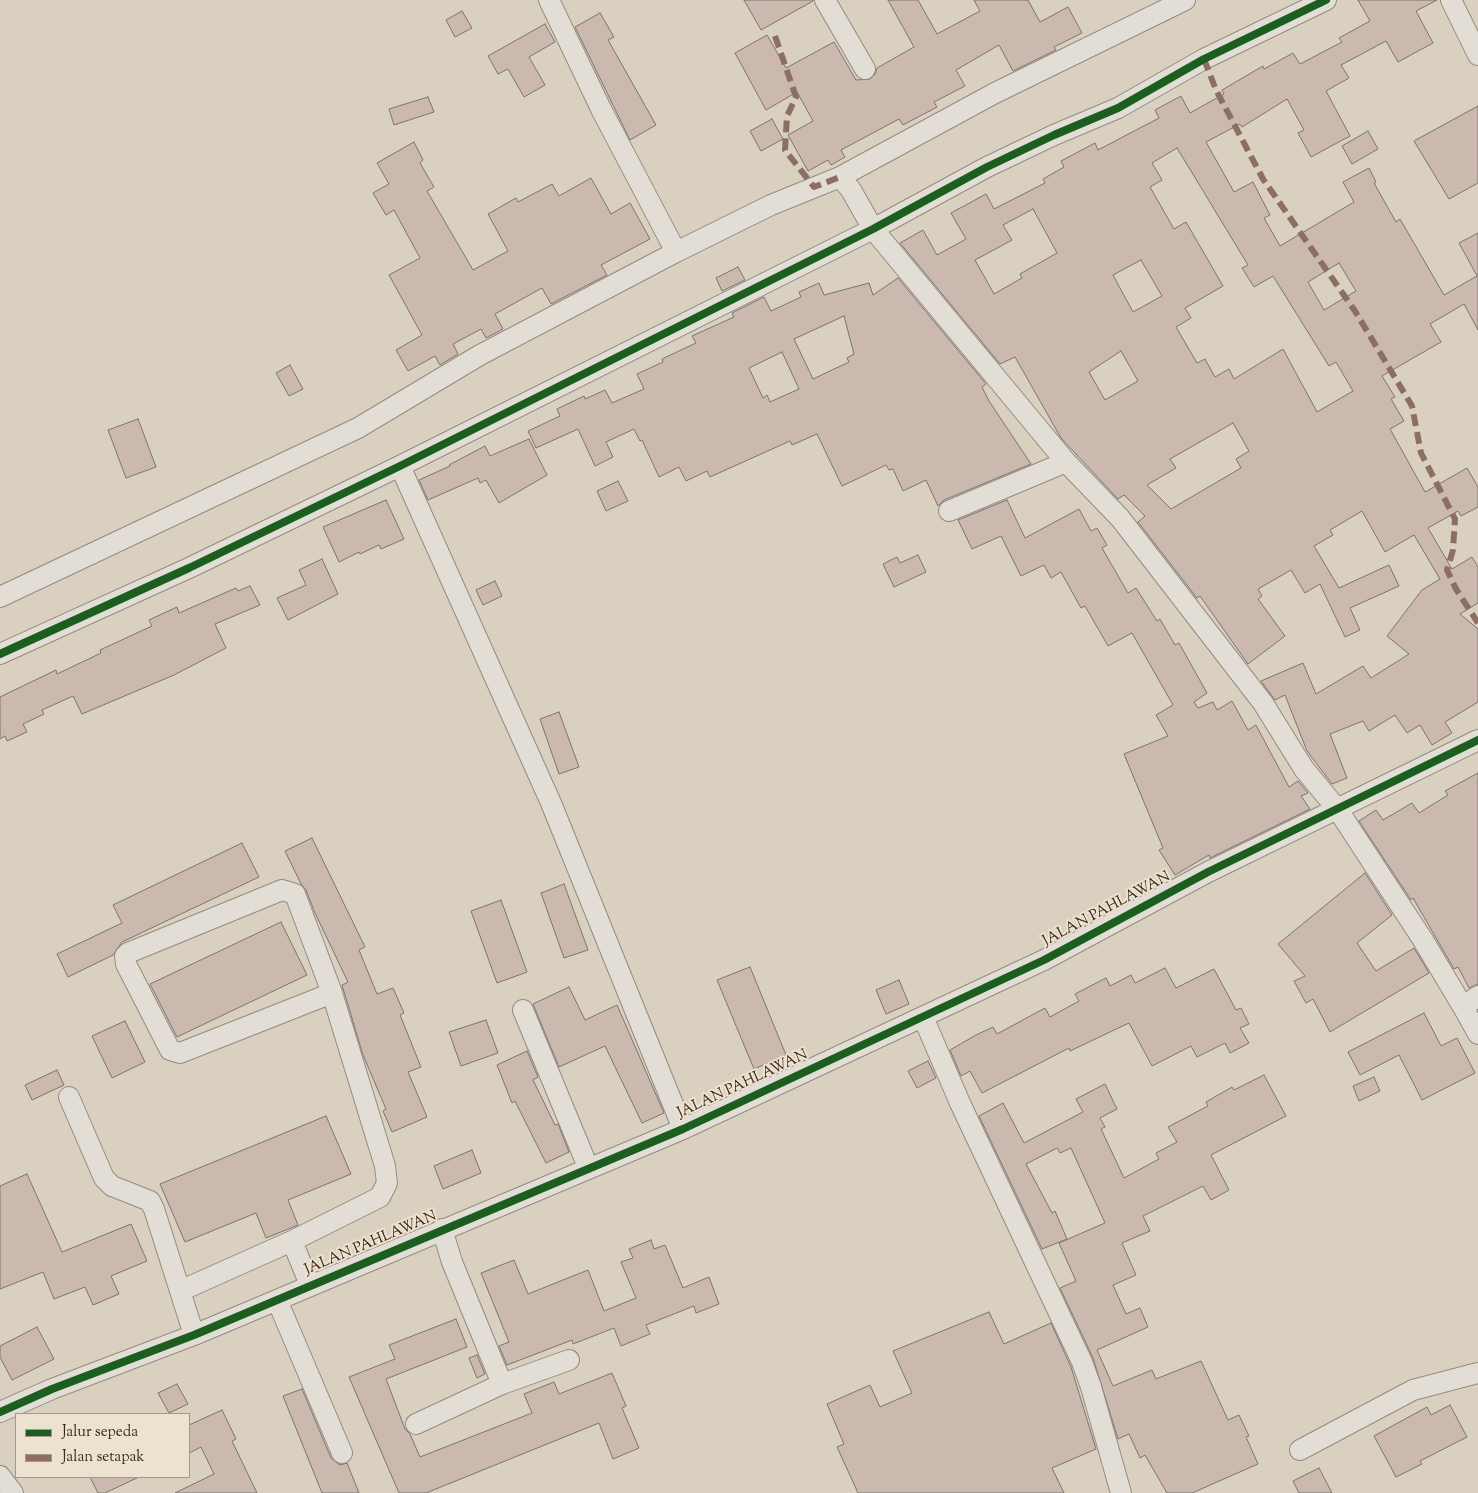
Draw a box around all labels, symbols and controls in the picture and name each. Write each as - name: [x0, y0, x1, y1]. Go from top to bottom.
- street label: JALAN PAHLAWAN: [1040, 869, 1174, 951]
- street label: JALAN PAHLAWAN: [675, 1047, 811, 1123]
- street label: JALAN PAHLAWAN: [302, 1208, 440, 1280]
- legend: [15, 1413, 190, 1478]
- text: Jalur sepeda: [62, 1422, 138, 1443]
- text: Jalan setapak: [62, 1447, 145, 1468]

